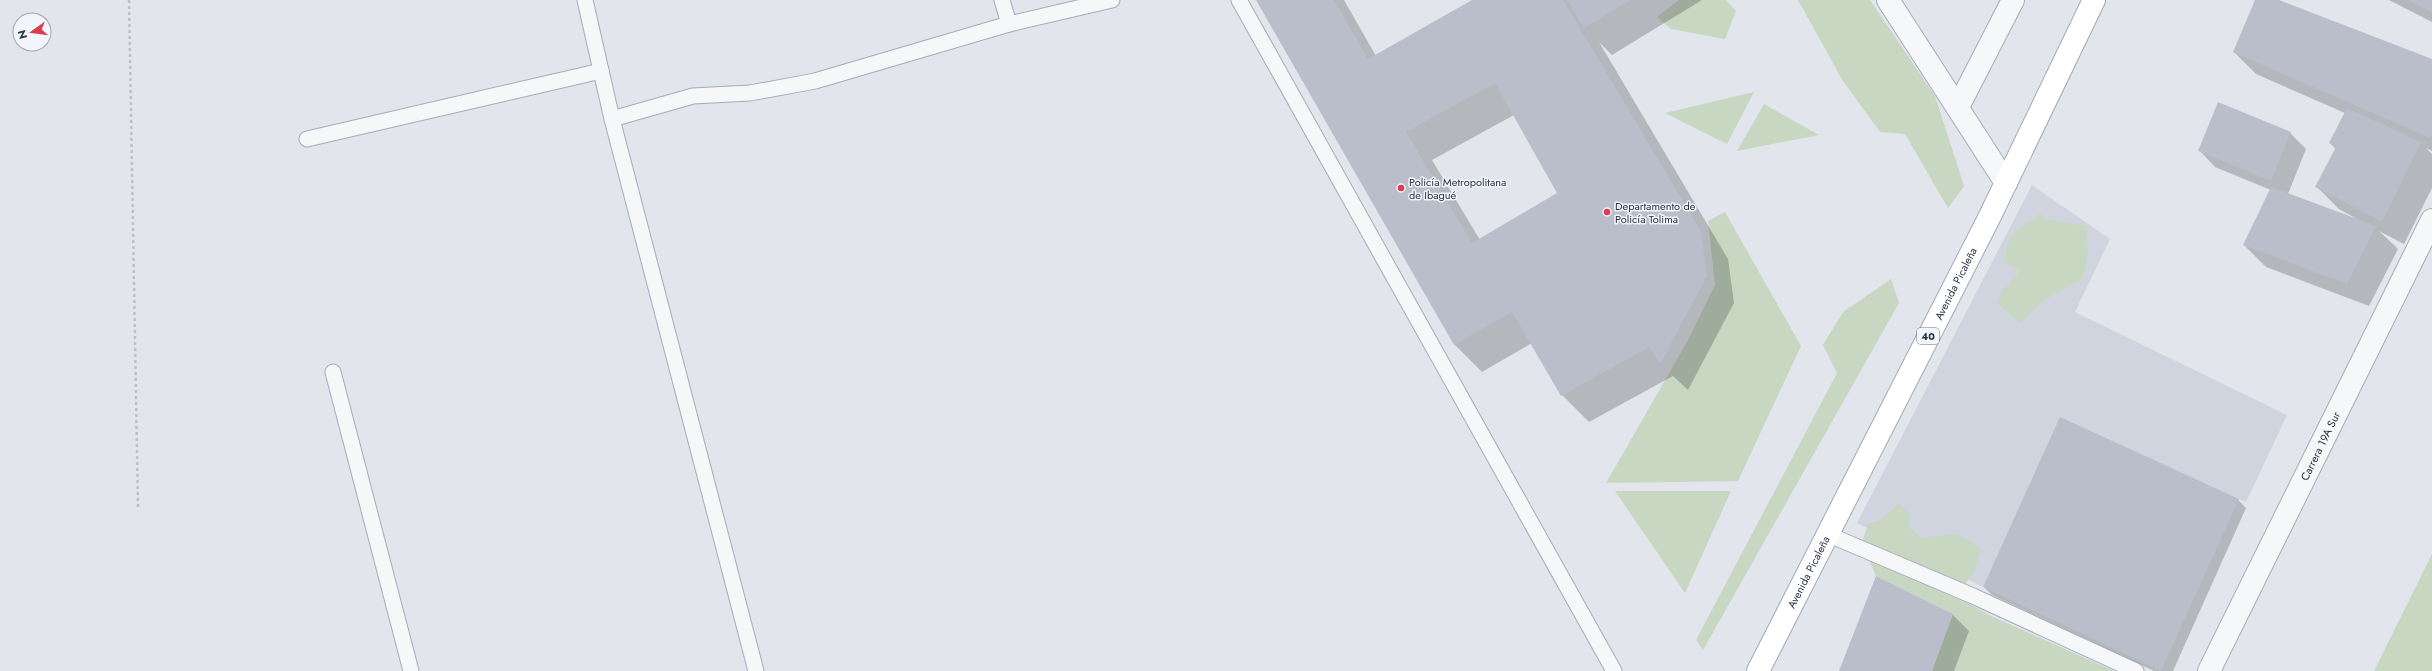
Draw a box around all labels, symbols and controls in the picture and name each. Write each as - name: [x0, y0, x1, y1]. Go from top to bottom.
- north arrow: [12, 12, 52, 52]
- text: N: [13, 28, 31, 41]
- place label: Policía Metropolitana de Ibagué: [1409, 174, 1506, 203]
- marker: Policía Metropolitana de Ibagué: [1396, 183, 1406, 193]
- place label: Departamento de Policía Tolima: [1615, 198, 1696, 227]
- marker: Departamento de Policía Tolima: [1602, 207, 1612, 217]
- street label: Avenida Picaleña: [1930, 244, 1981, 322]
- road number: 40: [1917, 328, 1939, 344]
- street label: Carrera 19A Sur: [2296, 409, 2344, 483]
- street label: Avenida Picaleña: [1783, 533, 1834, 611]

